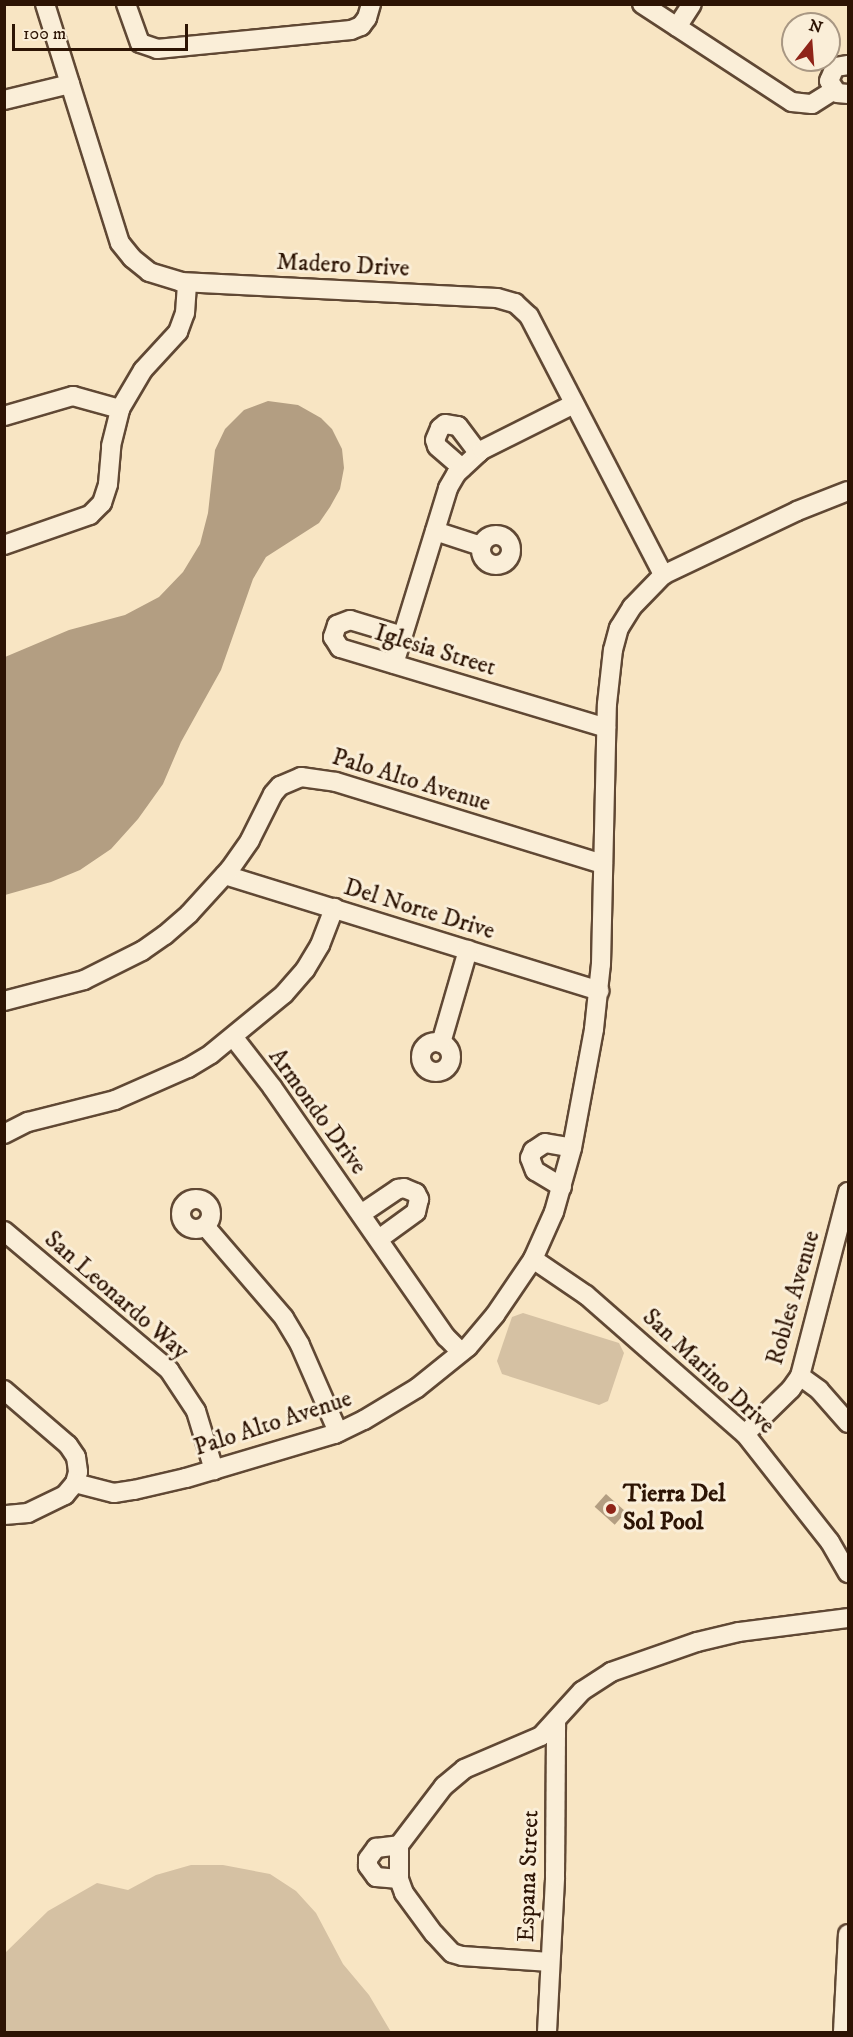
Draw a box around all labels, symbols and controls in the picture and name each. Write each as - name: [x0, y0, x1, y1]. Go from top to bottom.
- scale bar: [15, 12, 190, 50]
- north arrow: [781, 12, 841, 72]
- text: N: [806, 15, 825, 38]
- text: 100 m: [23, 23, 66, 45]
- street label: Madero Drive: [276, 248, 410, 284]
- street label: Iglesia Street: [371, 619, 499, 683]
- street label: Palo Alto Avenue: [328, 743, 494, 819]
- street label: Del Norte Drive: [340, 873, 498, 947]
- street label: Armondo Drive: [262, 1043, 372, 1181]
- street label: San Leonardo Way: [38, 1226, 194, 1366]
- street label: Robles Avenue: [761, 1228, 827, 1368]
- street label: San Marino Drive: [636, 1303, 780, 1441]
- street label: Palo Alto Avenue: [190, 1385, 356, 1463]
- place label: Tierra Del Sol Pool: [623, 1481, 725, 1537]
- marker: Tierra Del Sol Pool: [604, 1502, 618, 1516]
- street label: Espana Street: [512, 1810, 546, 1942]

